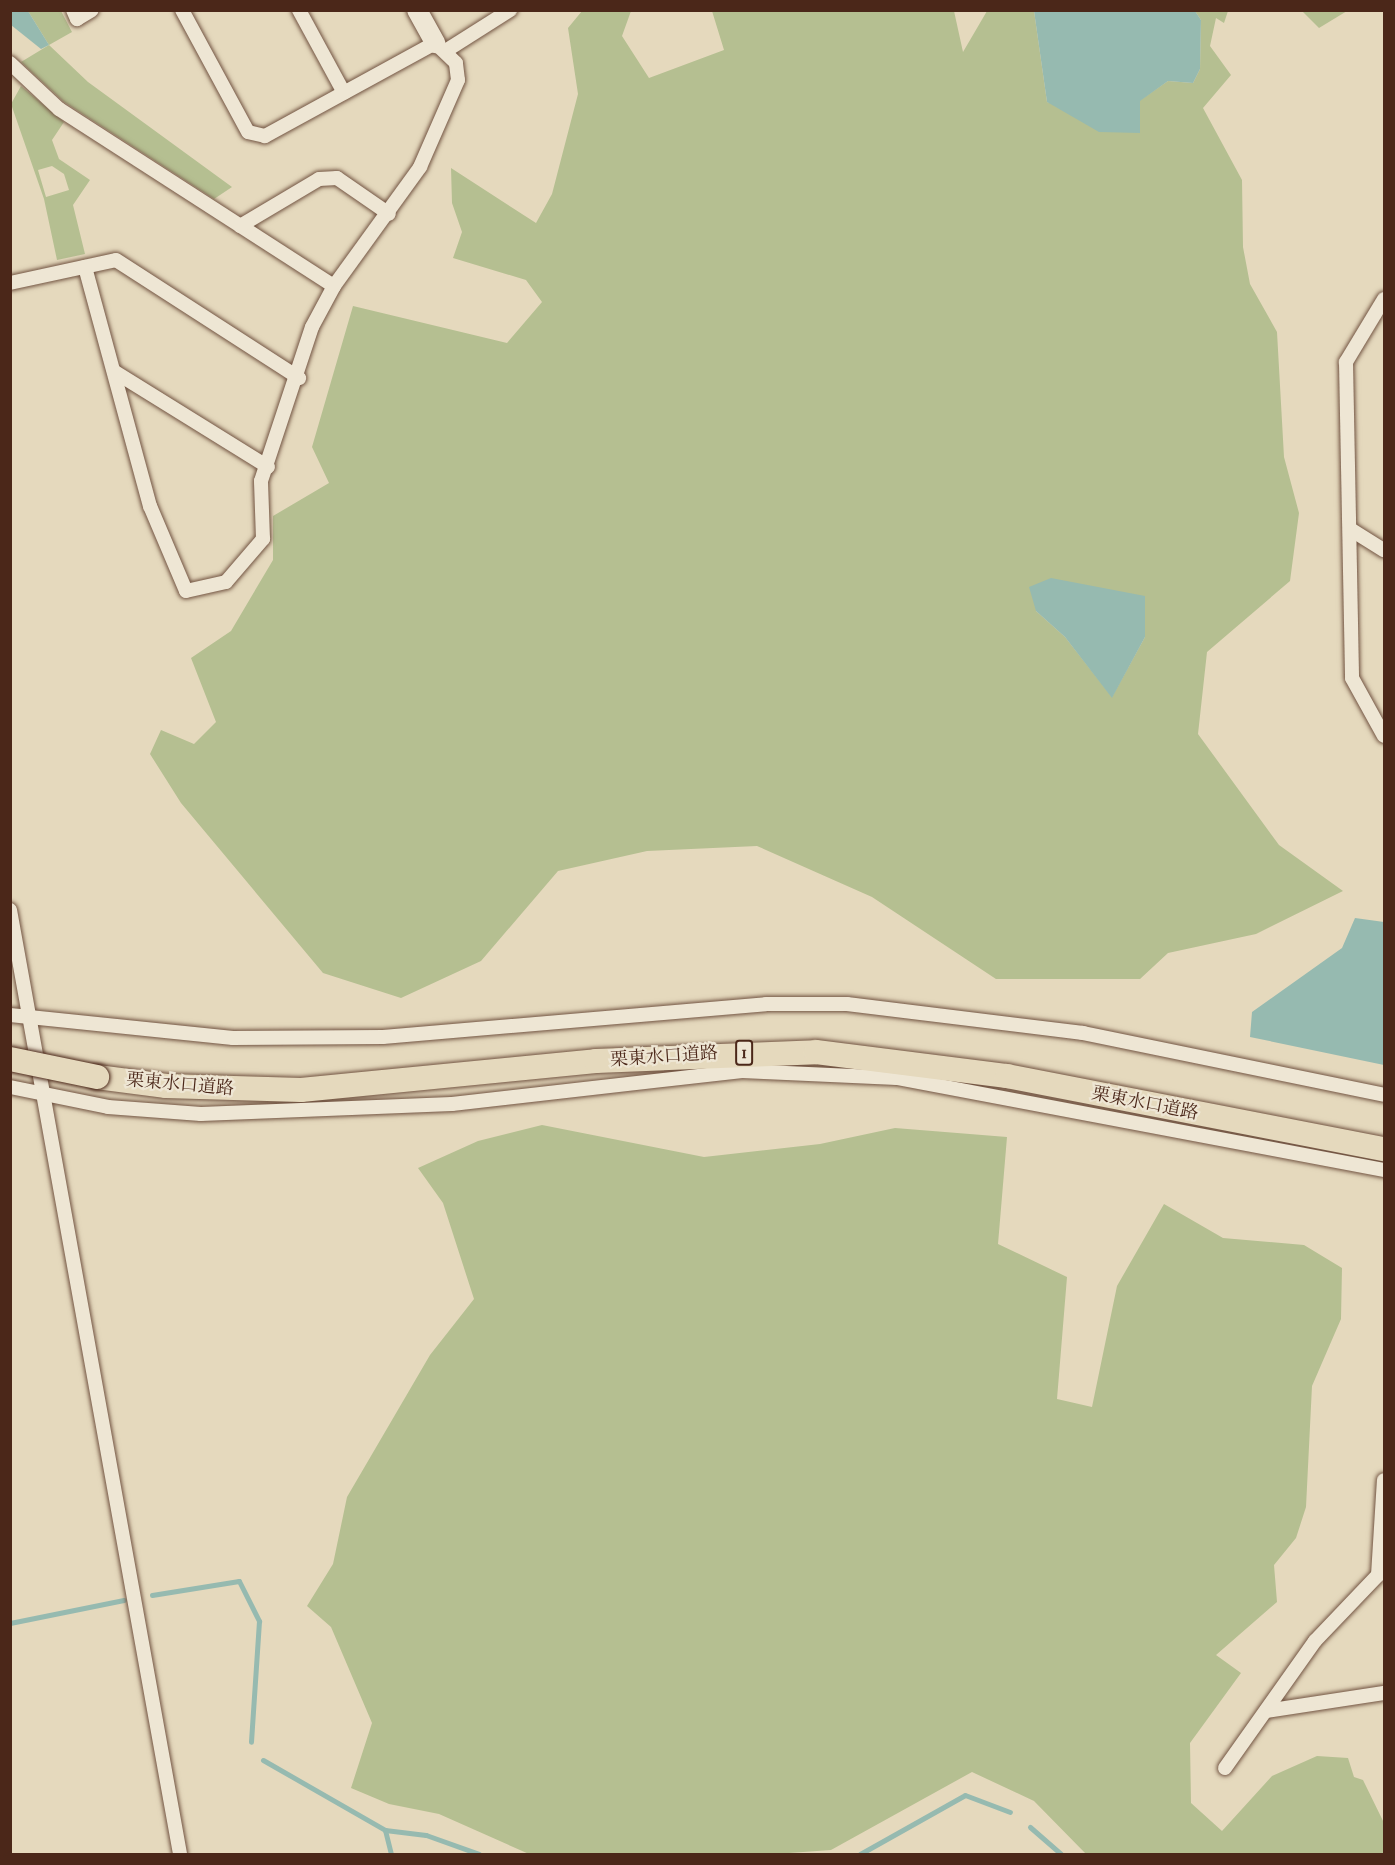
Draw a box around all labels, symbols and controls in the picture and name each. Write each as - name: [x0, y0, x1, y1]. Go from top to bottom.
- road number: 1: [735, 1040, 753, 1066]
- street label: 栗東水口道路: [609, 1042, 719, 1072]
- street label: 栗東水口道路: [125, 1070, 235, 1100]
- street label: 栗東水口道路: [1090, 1083, 1200, 1125]

